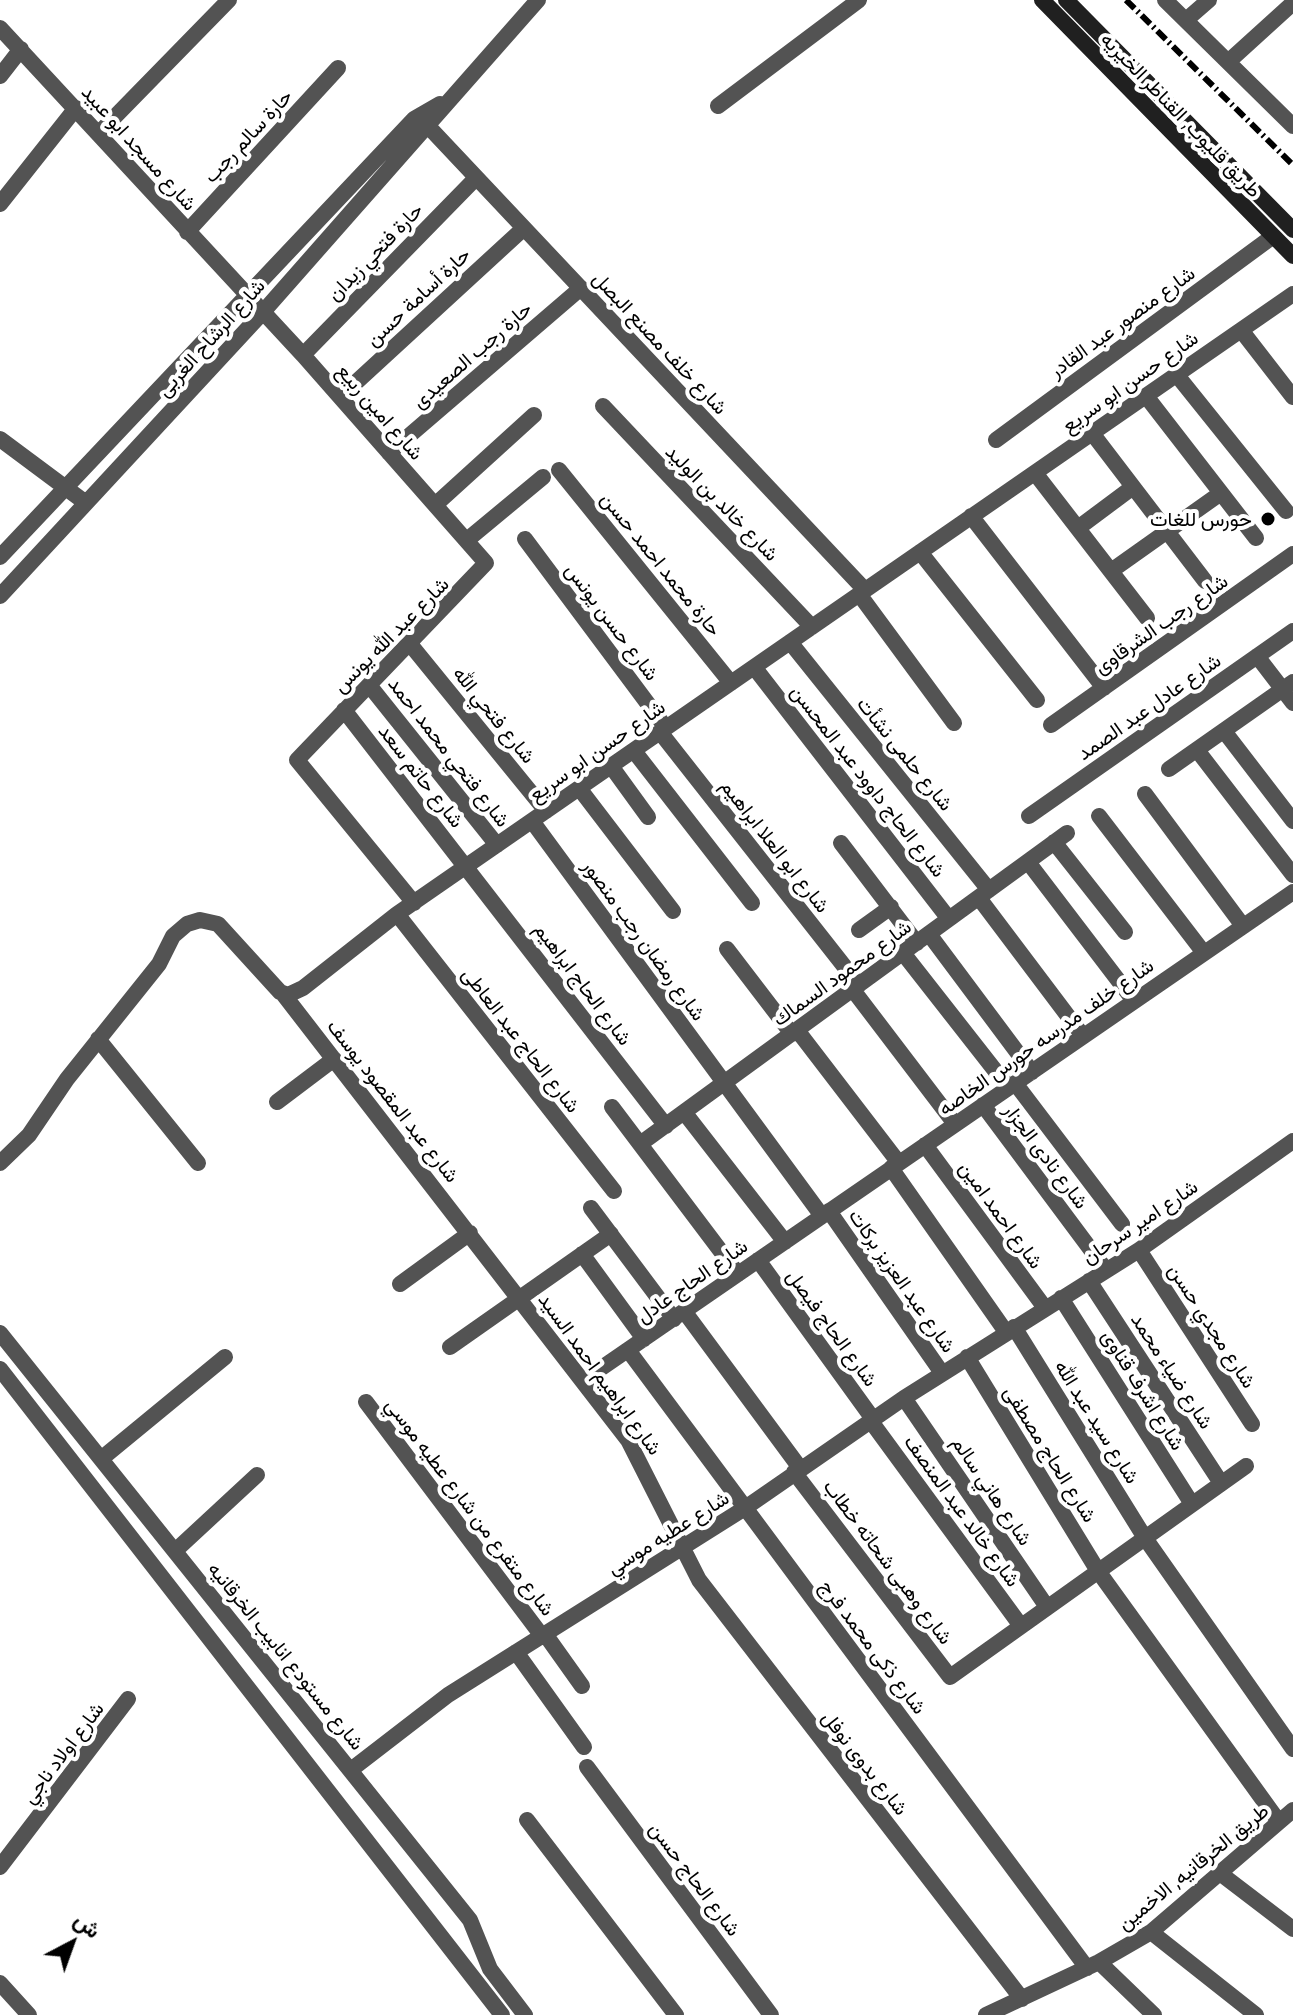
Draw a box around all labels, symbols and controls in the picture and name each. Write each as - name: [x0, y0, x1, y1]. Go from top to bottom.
- street label: طريق قليوب, القناطر الخيريه: [1096, 27, 1266, 203]
- street label: شارع مسجد ابو عبيد: [76, 80, 202, 216]
- street label: حارة سالم رجب: [199, 84, 297, 188]
- street label: حارة فتحي زيدان: [322, 198, 428, 306]
- street label: حارة أسامة حسن: [361, 243, 475, 351]
- street label: شارع منصور عبد القادر: [1044, 261, 1200, 383]
- street label: شارع خلف مصنع البصل: [588, 266, 732, 420]
- street label: شارع الرشاح الغربى: [152, 274, 270, 402]
- street label: حارة رجب الصعيدى: [407, 297, 537, 413]
- street label: شارع حسن ابو سريع: [1057, 326, 1203, 438]
- street label: شارع امين ربيع: [332, 359, 428, 465]
- street label: شارع خالد بن الوليد: [660, 440, 784, 566]
- street label: حارة محمد احمد حسن: [596, 487, 726, 641]
- place label: حورس للغات: [1150, 507, 1252, 531]
- marker: حورس للغات: [1259, 510, 1277, 528]
- street label: شارع حسن يونس: [560, 559, 664, 685]
- street label: شارع رجب الشرقاوى: [1090, 569, 1232, 679]
- street label: شارع عبد الله يونس: [328, 572, 454, 698]
- street label: شارع عادل عبد الصمد: [1073, 649, 1225, 765]
- street label: شارع فتحي الله: [448, 662, 540, 768]
- street label: شارع فتحي محمد احمد: [383, 672, 515, 832]
- street label: شارع الحاج داوود عبد المحسن: [785, 680, 951, 882]
- street label: شارع حلمى نشأت: [852, 692, 958, 816]
- street label: شارع حسن ابو سريع: [524, 695, 670, 807]
- street label: شارع حاتم سعد: [373, 719, 469, 833]
- street label: شارع ابو العلا ابراهيم: [715, 775, 835, 917]
- street label: شارع رمضان رجب منصور: [577, 855, 711, 1025]
- street label: شارع محمود السماك: [768, 915, 916, 1031]
- street label: شارع الحاج ابراهيم: [529, 918, 637, 1050]
- street label: شارع خلف مدرسه حورس الخاصه: [934, 953, 1158, 1121]
- street label: شارع الحاج عبد العاطى: [457, 963, 585, 1117]
- street label: شارع عبد المقصود يوسف: [322, 1015, 464, 1187]
- street label: شارع نادى الجزار: [999, 1099, 1093, 1213]
- street label: شارع احمد امين: [954, 1156, 1048, 1274]
- street label: شارع امير سرحان: [1078, 1174, 1202, 1270]
- street label: شارع عبد العزيز بركات: [844, 1205, 960, 1357]
- street label: شارع الحاج عادل: [632, 1234, 752, 1328]
- street label: شارع مجدي حسن: [1163, 1259, 1261, 1393]
- street label: شارع الحاج فيصل: [781, 1265, 883, 1391]
- street label: شارع ابراهيم احمد السيد: [533, 1288, 667, 1460]
- street label: شارع ضياء محمد: [1126, 1309, 1218, 1433]
- street label: شارع اشرف قناوى: [1096, 1325, 1190, 1455]
- street label: شارع سيد عبد الله: [1050, 1356, 1144, 1488]
- street label: شارع الحاج مصطفى: [998, 1381, 1102, 1527]
- street label: شارع متفرع من شارع عطيه موسي: [380, 1393, 560, 1621]
- street label: شارع خالد عبد المنصف: [899, 1431, 1025, 1591]
- street label: شارع هاني سالم: [947, 1432, 1037, 1550]
- street label: شارع وهبى شحاته خطاب: [818, 1475, 958, 1649]
- street label: شارع عطيه موسي: [603, 1486, 733, 1580]
- street label: شارع مستودع انابيب الخرقانيه: [203, 1557, 369, 1755]
- street label: شارع ذكى محمد فرج: [815, 1575, 931, 1719]
- street label: شارع اولاد ناجي: [17, 1697, 109, 1809]
- street label: شارع بدوى نوفل: [817, 1706, 913, 1820]
- street label: طريق الخرقانيه, الاخمين: [1112, 1799, 1274, 1935]
- street label: شارع الحاج حسن: [644, 1817, 746, 1941]
- north arrow: [32, 1903, 112, 1983]
- text: ش: [70, 1906, 106, 1943]

